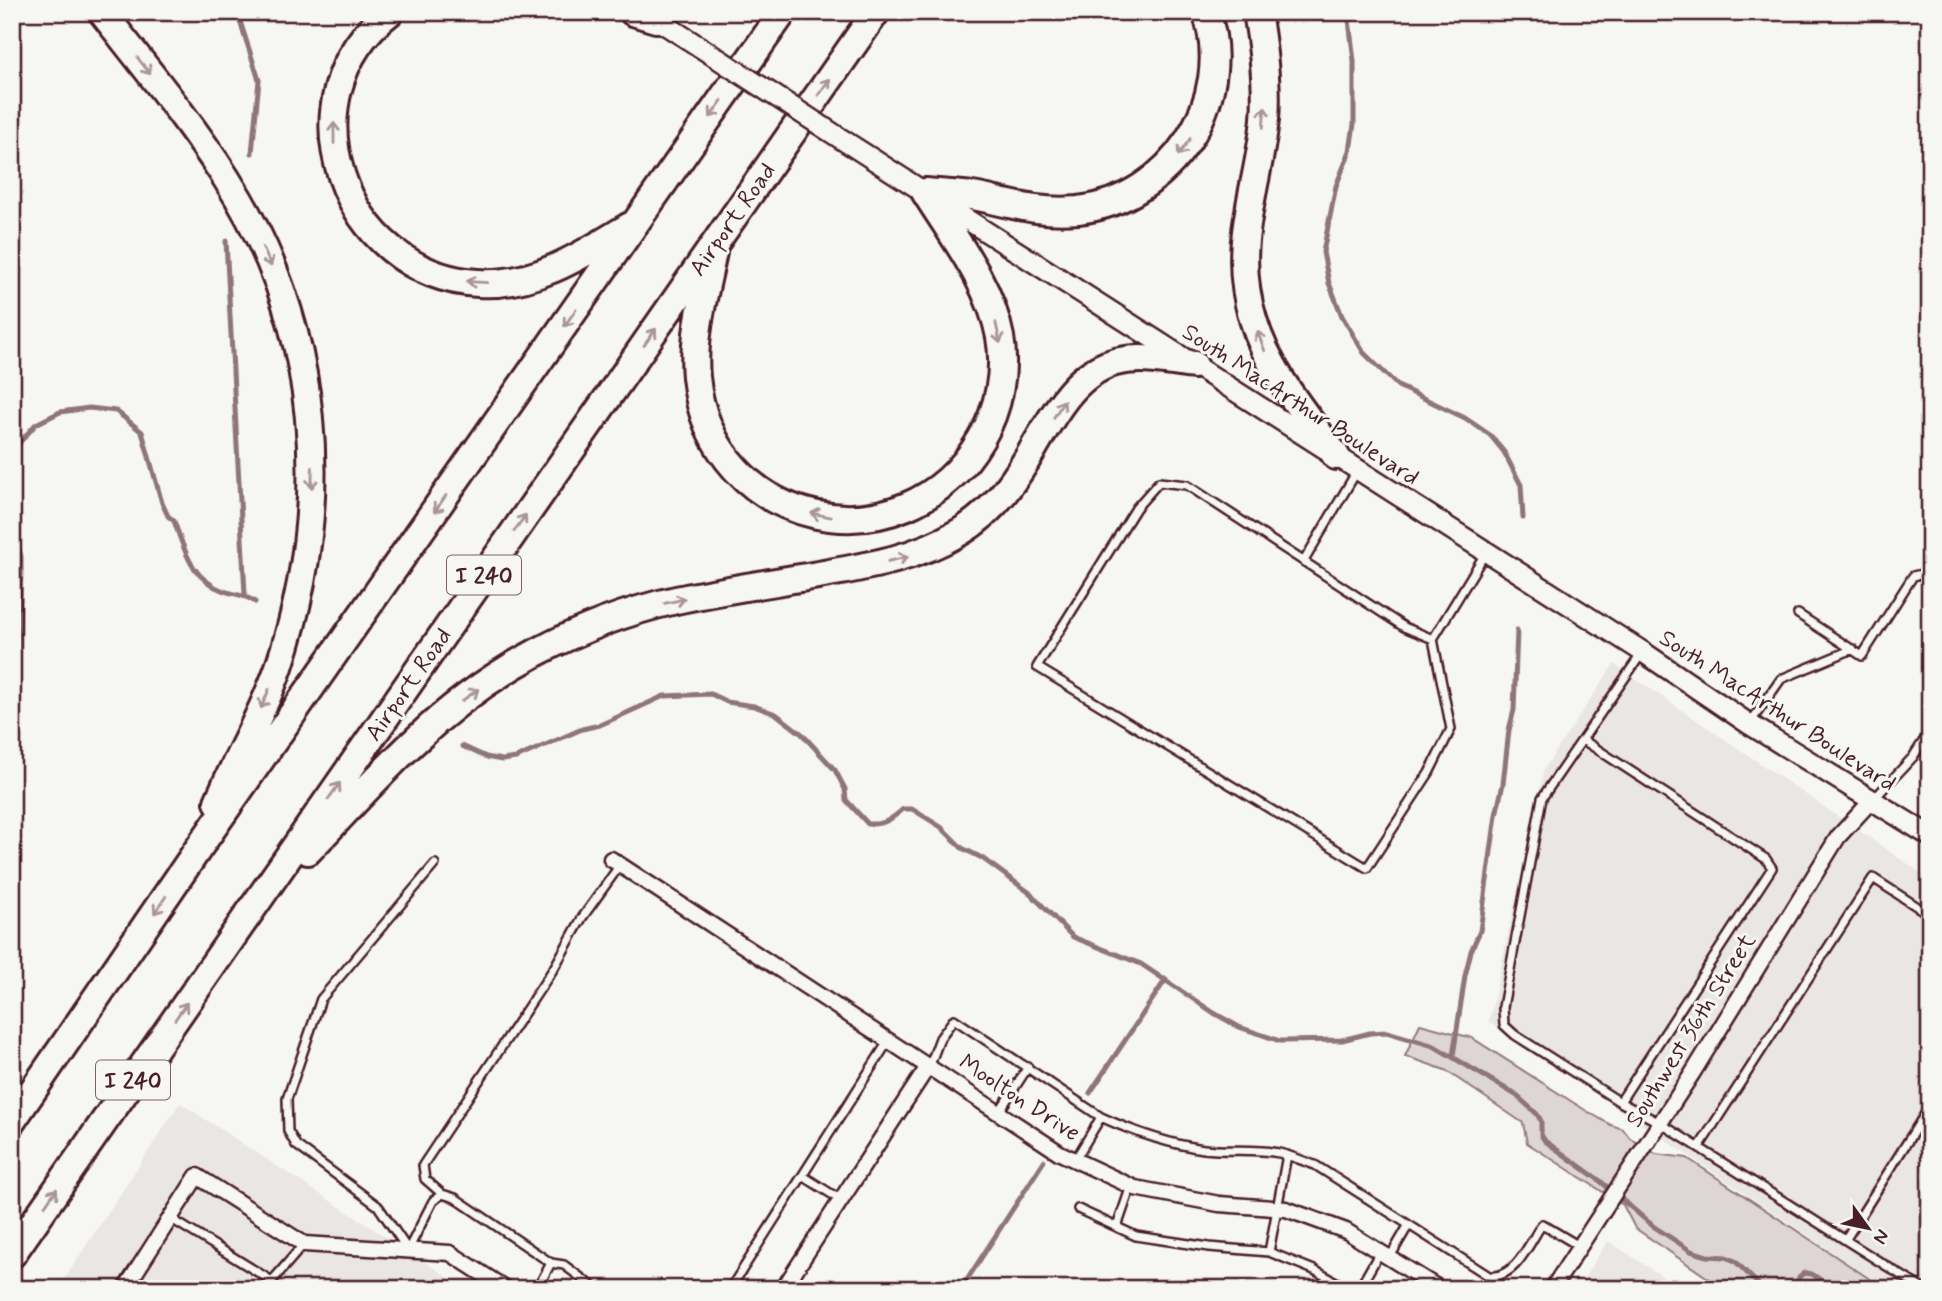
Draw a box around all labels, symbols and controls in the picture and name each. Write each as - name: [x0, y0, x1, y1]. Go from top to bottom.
- one-way arrow: [136, 56, 151, 75]
- one-way arrow: [817, 78, 831, 97]
- one-way arrow: [709, 99, 723, 118]
- one-way arrow: [1258, 107, 1271, 129]
- one-way arrow: [327, 122, 341, 145]
- one-way arrow: [1177, 137, 1191, 156]
- street label: Airport Road: [683, 157, 784, 283]
- one-way arrow: [261, 245, 274, 267]
- one-way arrow: [466, 275, 488, 288]
- one-way arrow: [563, 308, 577, 327]
- street label: South MacArthur Boulevard: [1176, 317, 1425, 494]
- one-way arrow: [991, 321, 1005, 344]
- one-way arrow: [643, 328, 657, 347]
- one-way arrow: [1254, 330, 1266, 352]
- one-way arrow: [1052, 400, 1066, 419]
- one-way arrow: [306, 466, 319, 489]
- one-way arrow: [433, 494, 447, 513]
- one-way arrow: [810, 507, 833, 521]
- one-way arrow: [513, 514, 527, 534]
- one-way arrow: [886, 552, 909, 566]
- road number: I 240: [447, 555, 521, 594]
- one-way arrow: [663, 594, 686, 607]
- street label: Airport Road: [359, 622, 460, 748]
- street label: South MacArthur Boulevard: [1653, 623, 1902, 800]
- one-way arrow: [258, 687, 271, 709]
- one-way arrow: [460, 688, 479, 702]
- one-way arrow: [327, 782, 341, 801]
- one-way arrow: [153, 895, 167, 914]
- street label: Southwest 36th Street: [1619, 928, 1764, 1134]
- one-way arrow: [174, 1002, 188, 1021]
- street label: Moolton Drive: [952, 1047, 1086, 1149]
- road number: I 240: [96, 1060, 170, 1100]
- one-way arrow: [44, 1188, 58, 1208]
- north arrow: [1834, 1192, 1904, 1262]
- text: N: [1867, 1224, 1895, 1249]

